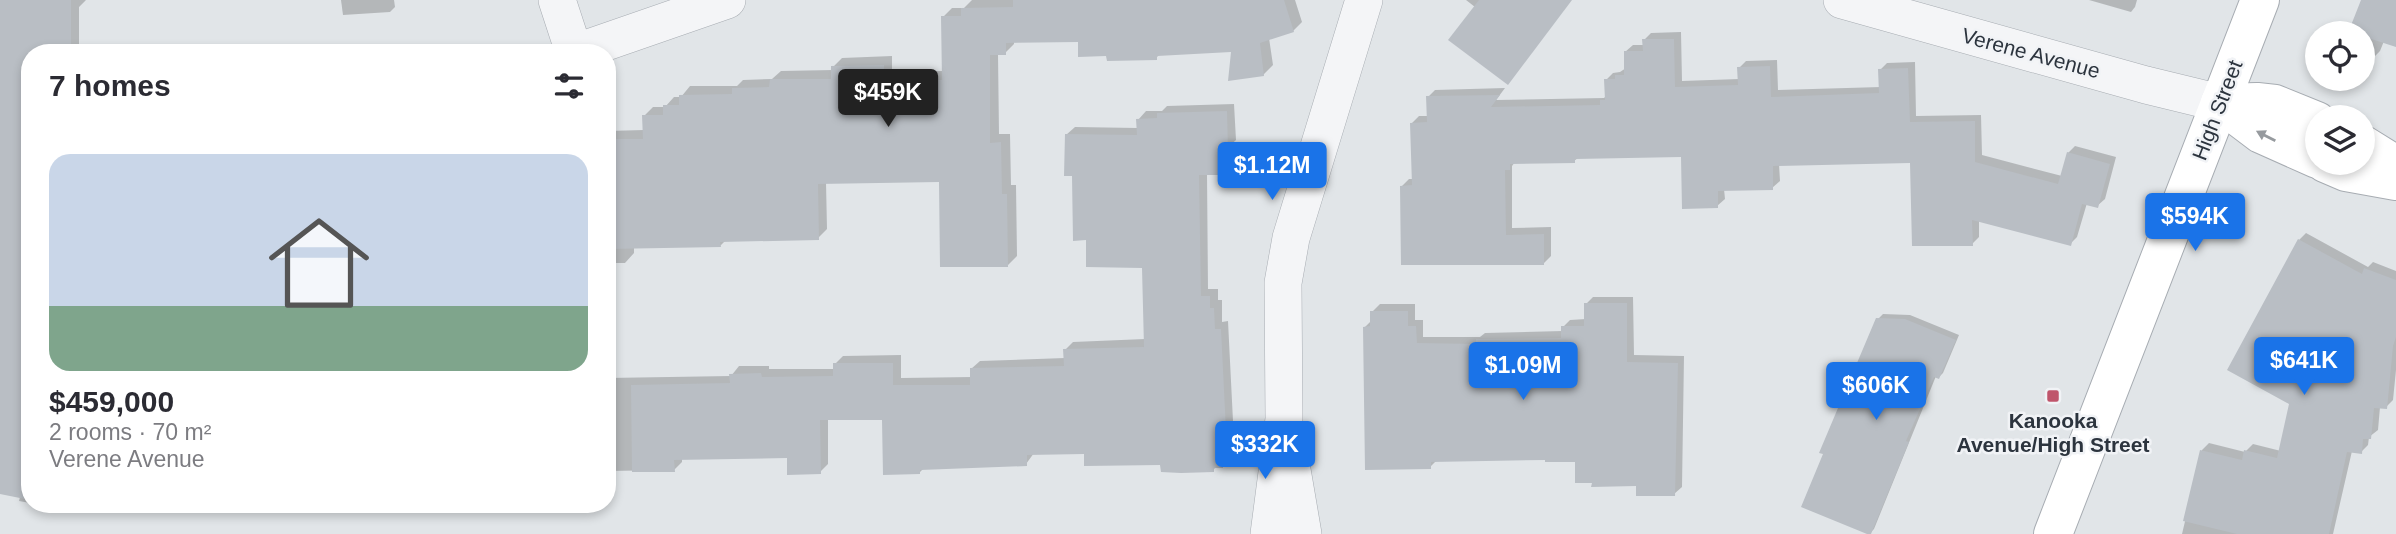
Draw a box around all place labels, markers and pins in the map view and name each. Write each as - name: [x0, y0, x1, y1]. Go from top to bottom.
- pin: $459K: [839, 69, 937, 129]
- pin: $1.12M: [1215, 142, 1329, 202]
- pin: $594K: [2146, 194, 2244, 253]
- pin: $641K: [2255, 338, 2353, 397]
- pin: $1.09M: [1466, 342, 1580, 402]
- pin: $606K: [1827, 362, 1925, 422]
- marker: Kanooka Avenue/High Street: [2045, 388, 2061, 404]
- place label: Kanooka Avenue/High Street: [1957, 409, 2149, 456]
- pin: $332K: [1216, 421, 1314, 481]

